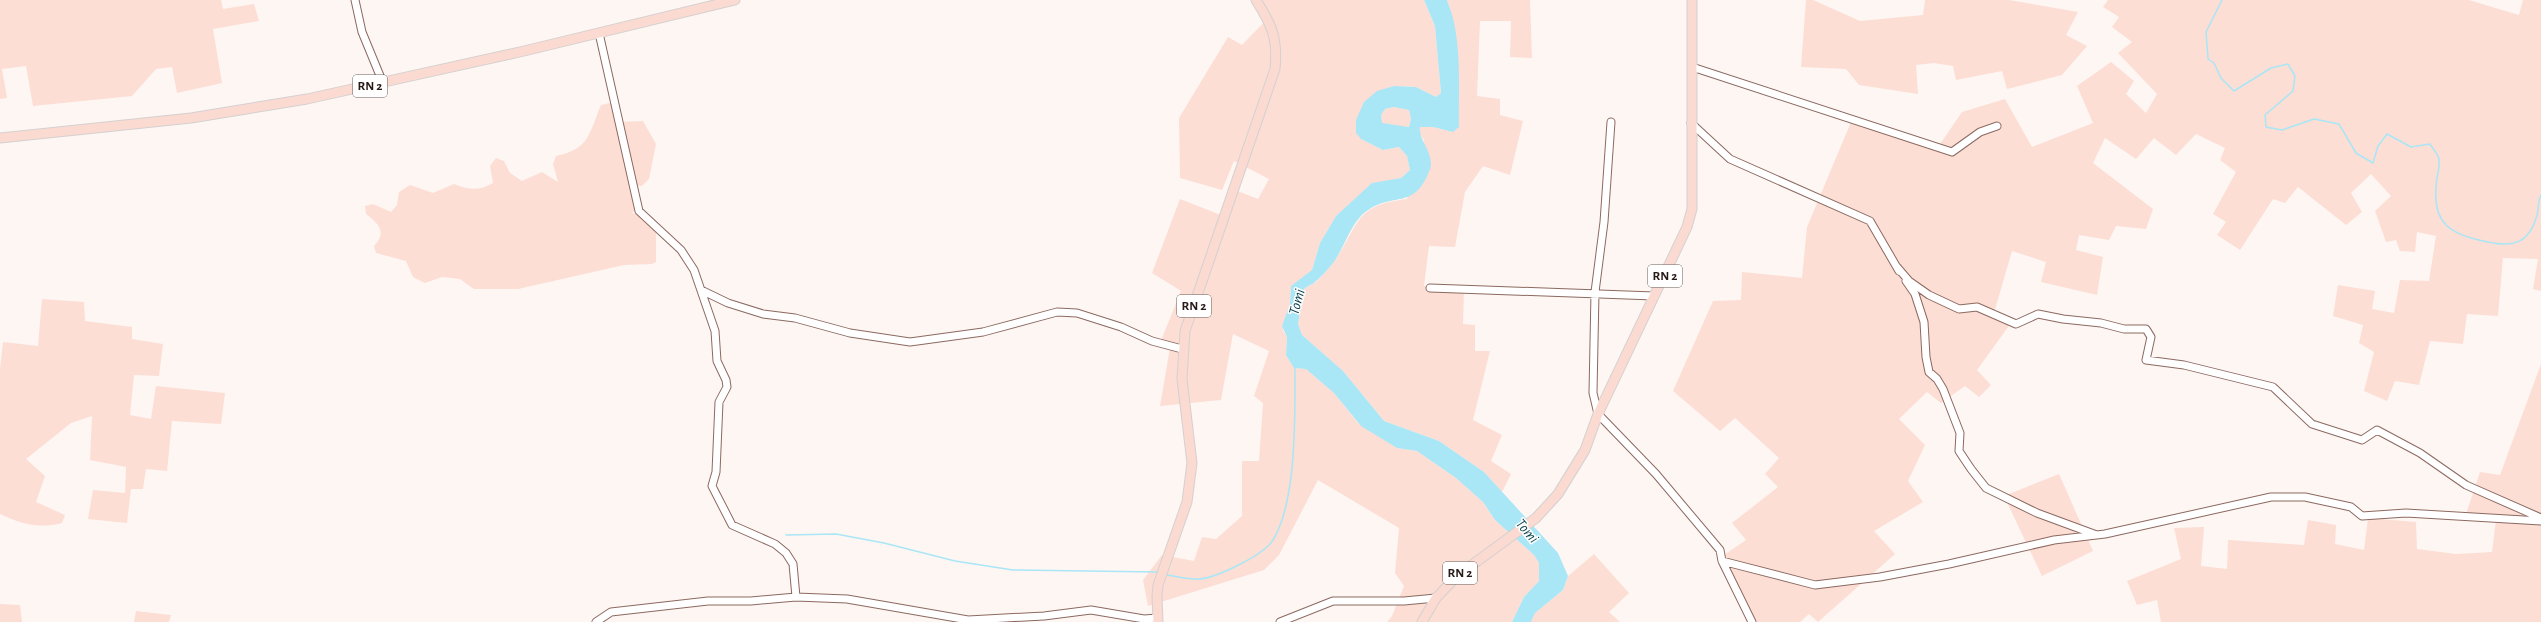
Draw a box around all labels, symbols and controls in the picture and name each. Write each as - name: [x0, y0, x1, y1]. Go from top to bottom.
- road number: RN 2: [353, 75, 387, 97]
- road number: RN 2: [1648, 265, 1682, 287]
- water label: Tomi: [1286, 287, 1308, 317]
- road number: RN 2: [1177, 295, 1211, 317]
- water label: Tomi: [1513, 516, 1541, 546]
- road number: RN 2: [1443, 562, 1477, 584]

